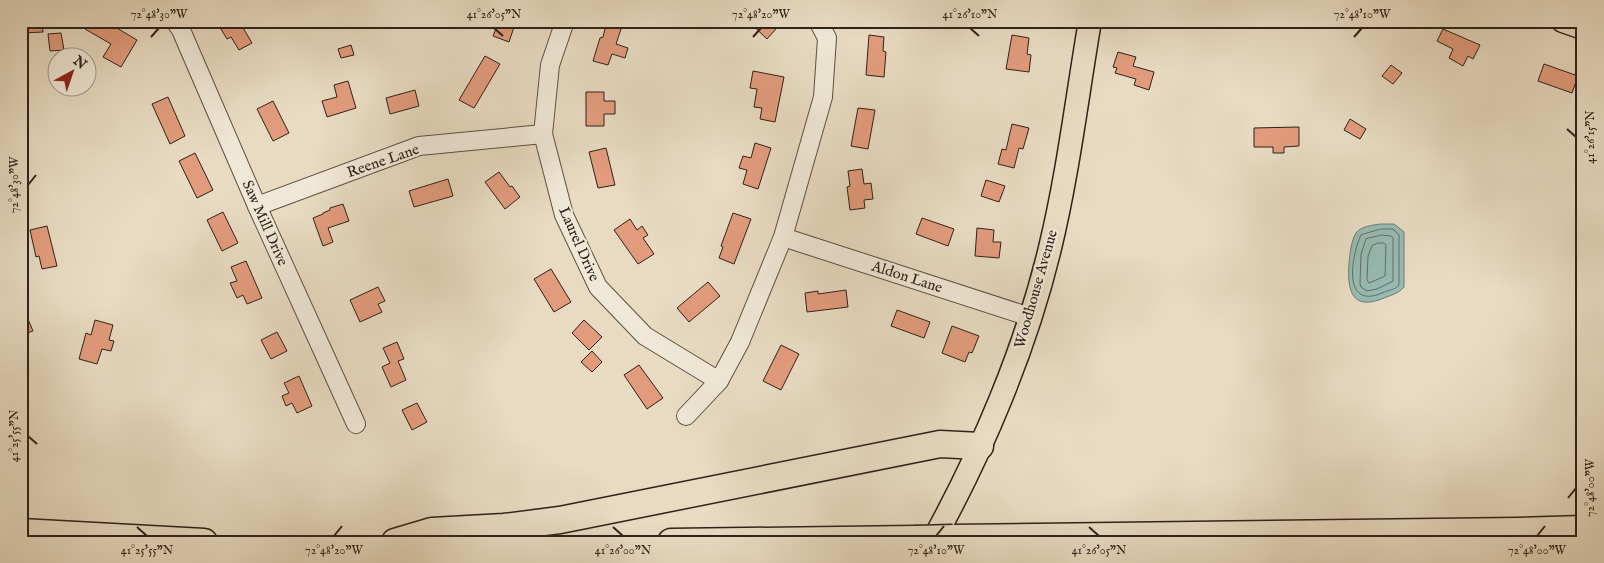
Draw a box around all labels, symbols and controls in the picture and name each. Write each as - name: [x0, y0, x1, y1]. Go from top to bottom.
- text: 72°48'30"W: [131, 7, 188, 22]
- text: 41°26'05"N: [467, 7, 522, 22]
- text: 72°48'20"W: [732, 7, 790, 22]
- text: 41°26'10"N: [943, 7, 998, 22]
- text: 72°48'10"W: [1334, 7, 1391, 22]
- north arrow: [48, 48, 98, 98]
- text: N: [69, 51, 90, 74]
- text: 41°26'15"N: [1583, 110, 1598, 164]
- street label: Reene Lane: [344, 140, 422, 182]
- text: 72°48'30"W: [7, 156, 22, 213]
- street label: Saw Mill Drive: [238, 177, 292, 269]
- street label: Laurel Drive: [554, 204, 604, 284]
- street label: Woodhouse Avenue: [1010, 227, 1062, 351]
- street label: Aldon Lane: [868, 256, 945, 297]
- text: 41°25'55"N: [7, 409, 22, 462]
- text: 72°48'00"W: [1583, 458, 1598, 517]
- text: 41°25'55"N: [121, 543, 174, 558]
- text: 72°48'20"W: [305, 543, 363, 558]
- text: 41°26'00"N: [595, 543, 652, 558]
- text: 72°48'10"W: [908, 543, 965, 558]
- text: 41°26'05"N: [1072, 543, 1127, 558]
- text: 72°48'00"W: [1508, 543, 1567, 558]

